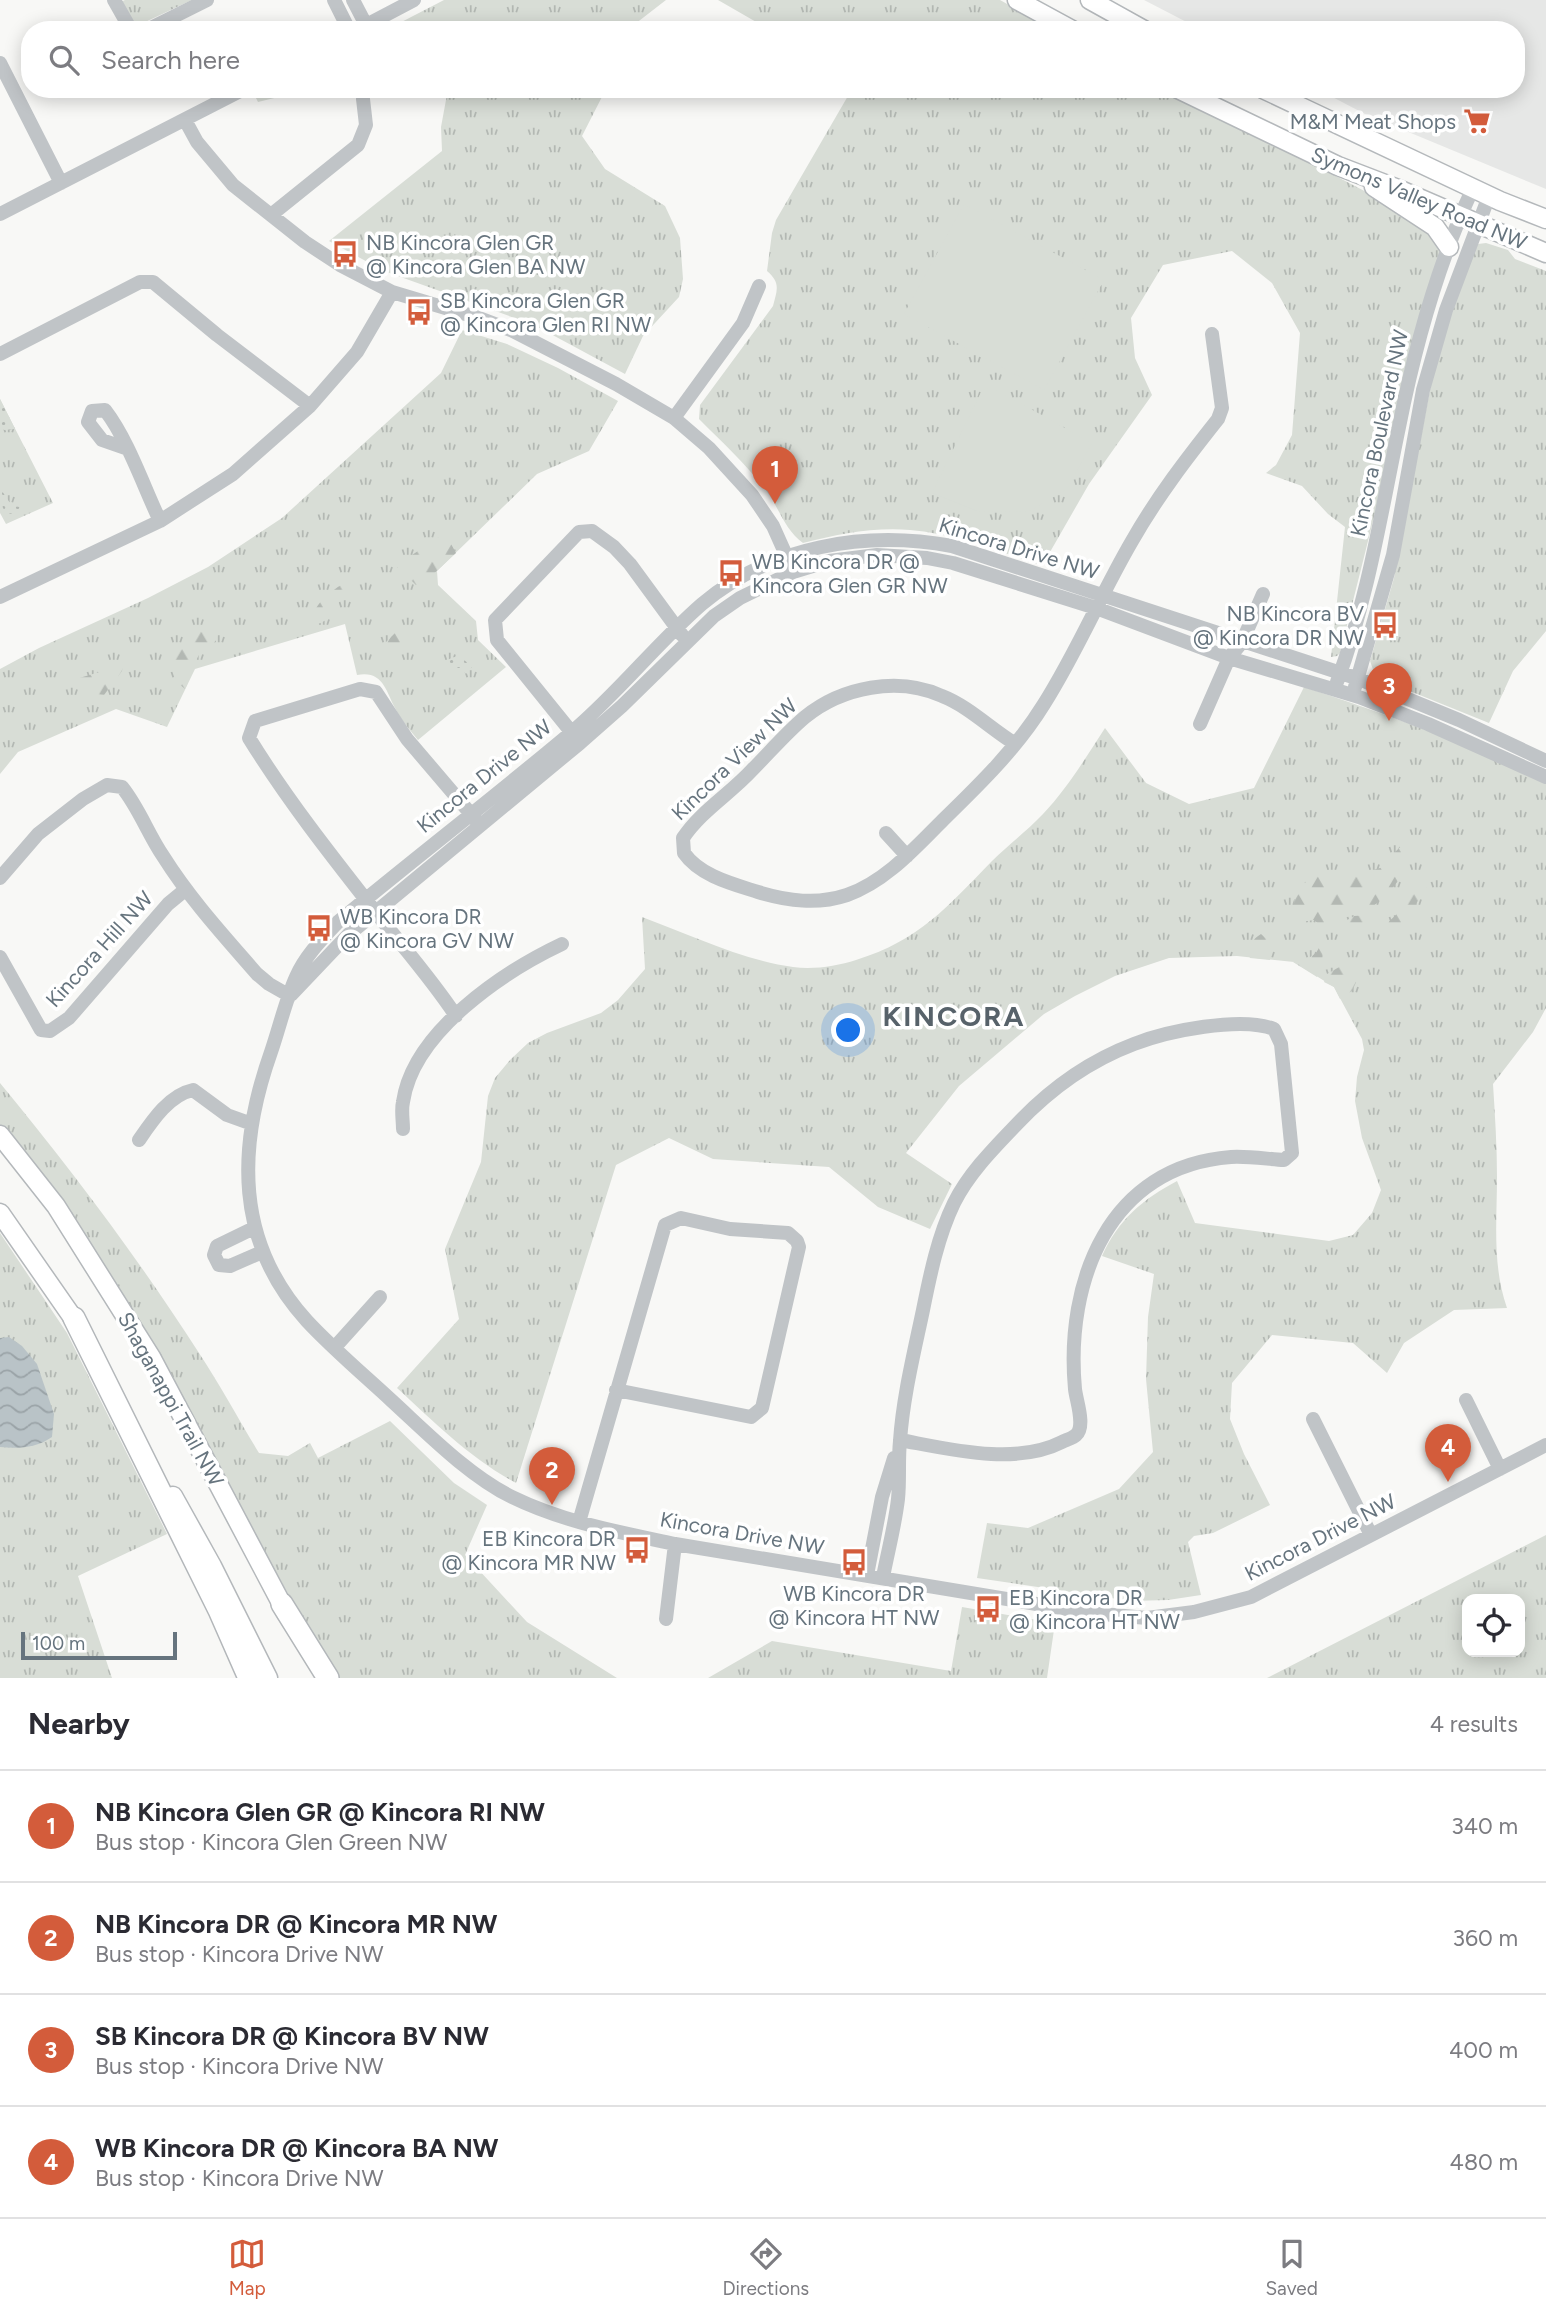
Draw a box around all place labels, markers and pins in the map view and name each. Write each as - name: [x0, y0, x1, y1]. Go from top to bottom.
- supermarket icon: M&M Meat Shops: [1462, 106, 1492, 136]
- place label: M&M Meat Shops: [1290, 109, 1456, 134]
- place label: NB Kincora Glen GR @ Kincora Glen BA NW: [366, 230, 586, 279]
- bus stop icon: NB Kincora Glen GR @ Kincora Glen BA NW: [330, 239, 360, 269]
- place label: SB Kincora Glen GR @ Kincora Glen RI NW: [440, 288, 651, 337]
- bus stop icon: SB Kincora Glen GR @ Kincora Glen RI NW: [404, 297, 434, 327]
- pin: 1: [752, 446, 798, 504]
- place label: WB Kincora DR @ Kincora Glen GR NW: [752, 549, 948, 598]
- bus stop icon: WB Kincora DR @ Kincora Glen GR NW: [716, 558, 746, 588]
- place label: NB Kincora BV @ Kincora DR NW: [1193, 601, 1364, 650]
- bus stop icon: NB Kincora BV @ Kincora DR NW: [1370, 610, 1400, 640]
- pin: 3: [1366, 663, 1412, 721]
- place label: WB Kincora DR @ Kincora GV NW: [340, 904, 514, 953]
- bus stop icon: WB Kincora DR @ Kincora GV NW: [304, 913, 334, 943]
- pin: 4: [1425, 1424, 1471, 1482]
- pin: 2: [529, 1447, 575, 1505]
- place label: EB Kincora DR @ Kincora MR NW: [442, 1526, 616, 1575]
- bus stop icon: EB Kincora DR @ Kincora MR NW: [622, 1535, 652, 1565]
- bus stop icon: WB Kincora DR @ Kincora HT NW: [839, 1547, 869, 1577]
- place label: WB Kincora DR @ Kincora HT NW: [769, 1581, 939, 1630]
- place label: EB Kincora DR @ Kincora HT NW: [1009, 1585, 1180, 1634]
- bus stop icon: EB Kincora DR @ Kincora HT NW: [973, 1594, 1003, 1624]

